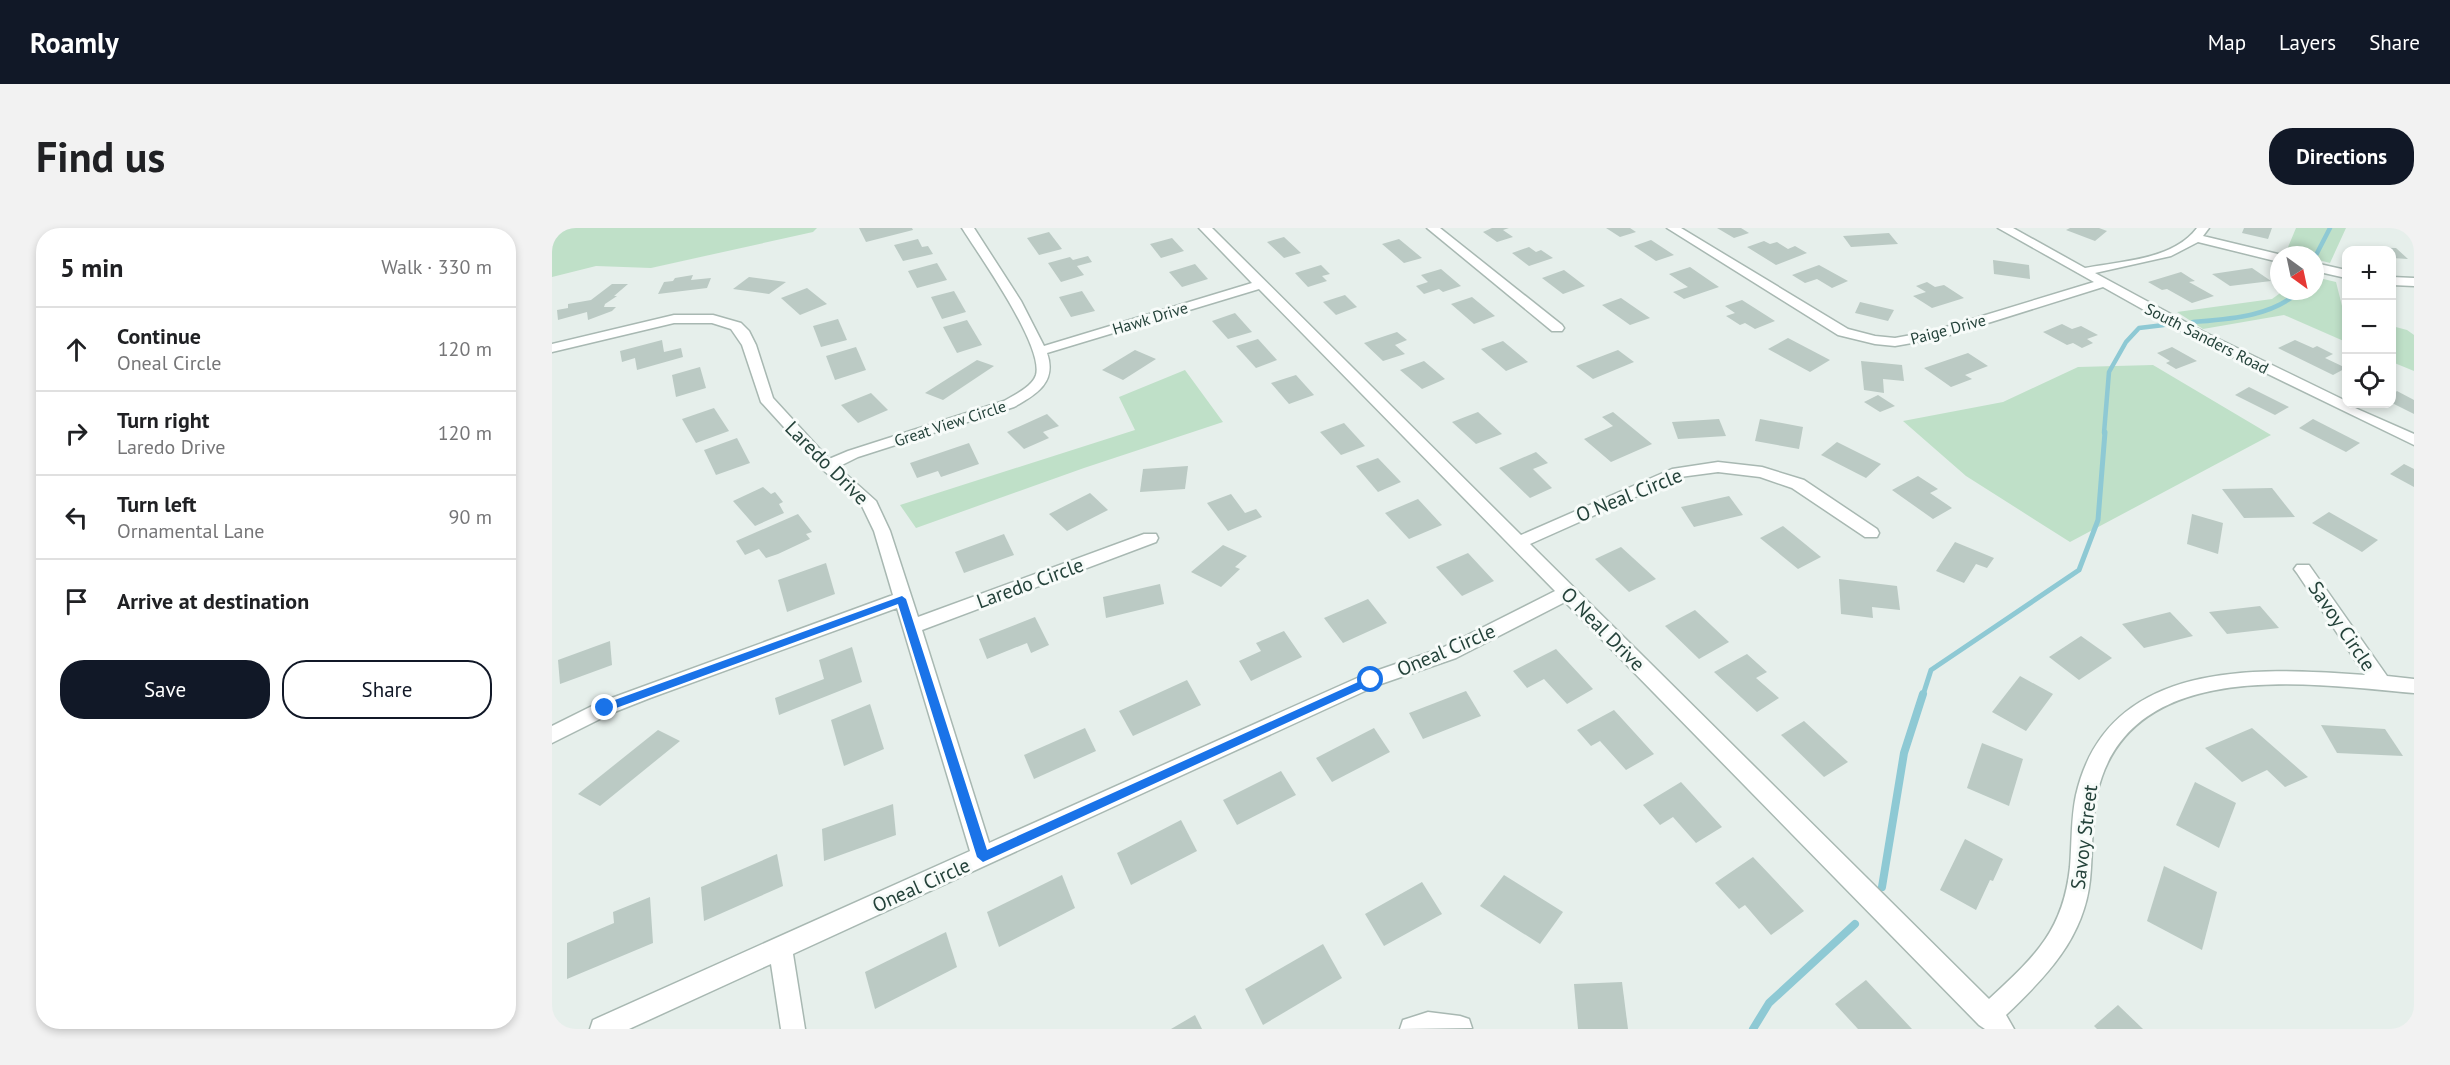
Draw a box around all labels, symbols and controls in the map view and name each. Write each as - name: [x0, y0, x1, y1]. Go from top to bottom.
- text: Roamly: [30, 24, 119, 61]
- text: Map: [2208, 29, 2246, 56]
- text: Layers: [2279, 29, 2336, 56]
- text: Share: [2369, 29, 2420, 56]
- button: Directions: [2269, 128, 2414, 185]
- text: Find us: [36, 129, 165, 184]
- north arrow: [2270, 246, 2324, 300]
- map controls: [2342, 246, 2396, 408]
- button: +: [2342, 246, 2396, 300]
- text: 5 min: [60, 251, 123, 284]
- text: Walk · 330 m: [381, 254, 492, 280]
- street label: Hawk Drive: [1110, 297, 1190, 339]
- street label: South Sanders Road: [2142, 298, 2272, 378]
- button: −: [2342, 300, 2396, 354]
- street label: Paige Drive: [1908, 309, 1988, 349]
- text: Continue: [117, 322, 201, 350]
- icon: ahead: [60, 333, 93, 366]
- text: 120 m: [438, 336, 492, 362]
- text: Oneal Circle: [117, 350, 221, 376]
- button: locate: [2342, 354, 2396, 408]
- street label: Great View Circle: [892, 396, 1008, 450]
- text: Turn right: [117, 406, 209, 434]
- street label: Laredo Drive: [779, 415, 875, 511]
- icon: right: [60, 417, 93, 450]
- text: 120 m: [438, 420, 492, 446]
- text: Laredo Drive: [117, 434, 225, 460]
- street label: O Neal Circle: [1572, 462, 1686, 528]
- text: Turn left: [117, 490, 197, 518]
- icon: left: [60, 501, 93, 534]
- text: 90 m: [449, 504, 492, 530]
- text: Ornamental Lane: [117, 518, 265, 544]
- street label: Laredo Circle: [973, 552, 1087, 614]
- street label: Savoy Circle: [2302, 576, 2382, 676]
- street label: O Neal Drive: [1555, 581, 1651, 677]
- icon: arrive: [60, 585, 93, 618]
- text: Arrive at destination: [117, 587, 309, 615]
- street label: Oneal Circle: [1393, 618, 1499, 682]
- button: Save: [60, 660, 270, 719]
- button: Share: [282, 660, 492, 719]
- route start: [1357, 666, 1383, 692]
- route end: [591, 694, 617, 720]
- street label: Savoy Street: [2065, 783, 2103, 891]
- street label: Oneal Circle: [868, 852, 974, 918]

